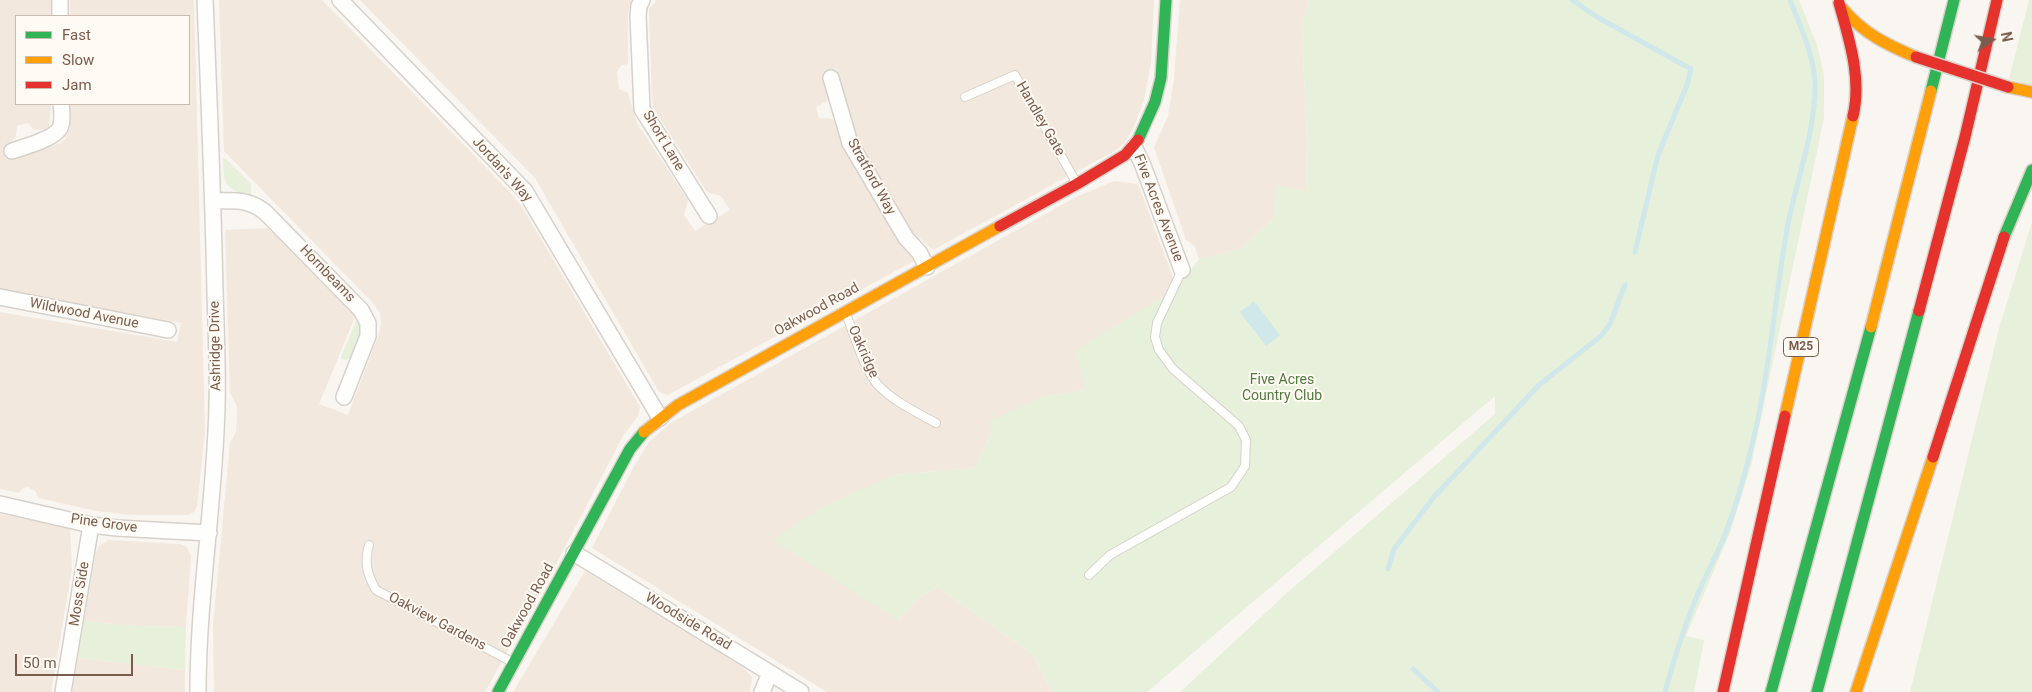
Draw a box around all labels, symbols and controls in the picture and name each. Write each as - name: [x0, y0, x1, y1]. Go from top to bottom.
- legend: [15, 15, 190, 105]
- north arrow: [1967, 15, 2017, 65]
- text: Fast: [62, 26, 91, 44]
- text: N: [1998, 30, 2016, 43]
- text: Slow: [62, 51, 94, 69]
- text: Jam: [62, 76, 92, 94]
- street label: Handley Gate: [1012, 79, 1068, 159]
- street label: Short Lane: [638, 108, 688, 174]
- street label: Jordan's Way: [468, 134, 536, 206]
- street label: Stratford Way: [843, 136, 899, 218]
- street label: Five Acres Avenue: [1130, 152, 1186, 264]
- street label: Hornbeams: [296, 242, 358, 306]
- street label: Oakwood Road: [772, 280, 862, 340]
- street label: Wildwood Avenue: [28, 295, 140, 333]
- street label: Ashridge Drive: [207, 301, 225, 391]
- street label: Oakridge: [844, 323, 882, 381]
- road number: M25: [1784, 338, 1818, 357]
- park label: Five Acres Country Club: [1242, 372, 1322, 404]
- street label: Pine Grove: [70, 511, 138, 537]
- street label: Moss Side: [67, 561, 93, 627]
- street label: Oakwood Road: [498, 561, 558, 651]
- street label: Oakview Gardens: [385, 589, 489, 655]
- street label: Woodside Road: [642, 590, 734, 654]
- scale bar: [18, 644, 135, 676]
- text: 50 m: [23, 654, 57, 672]

